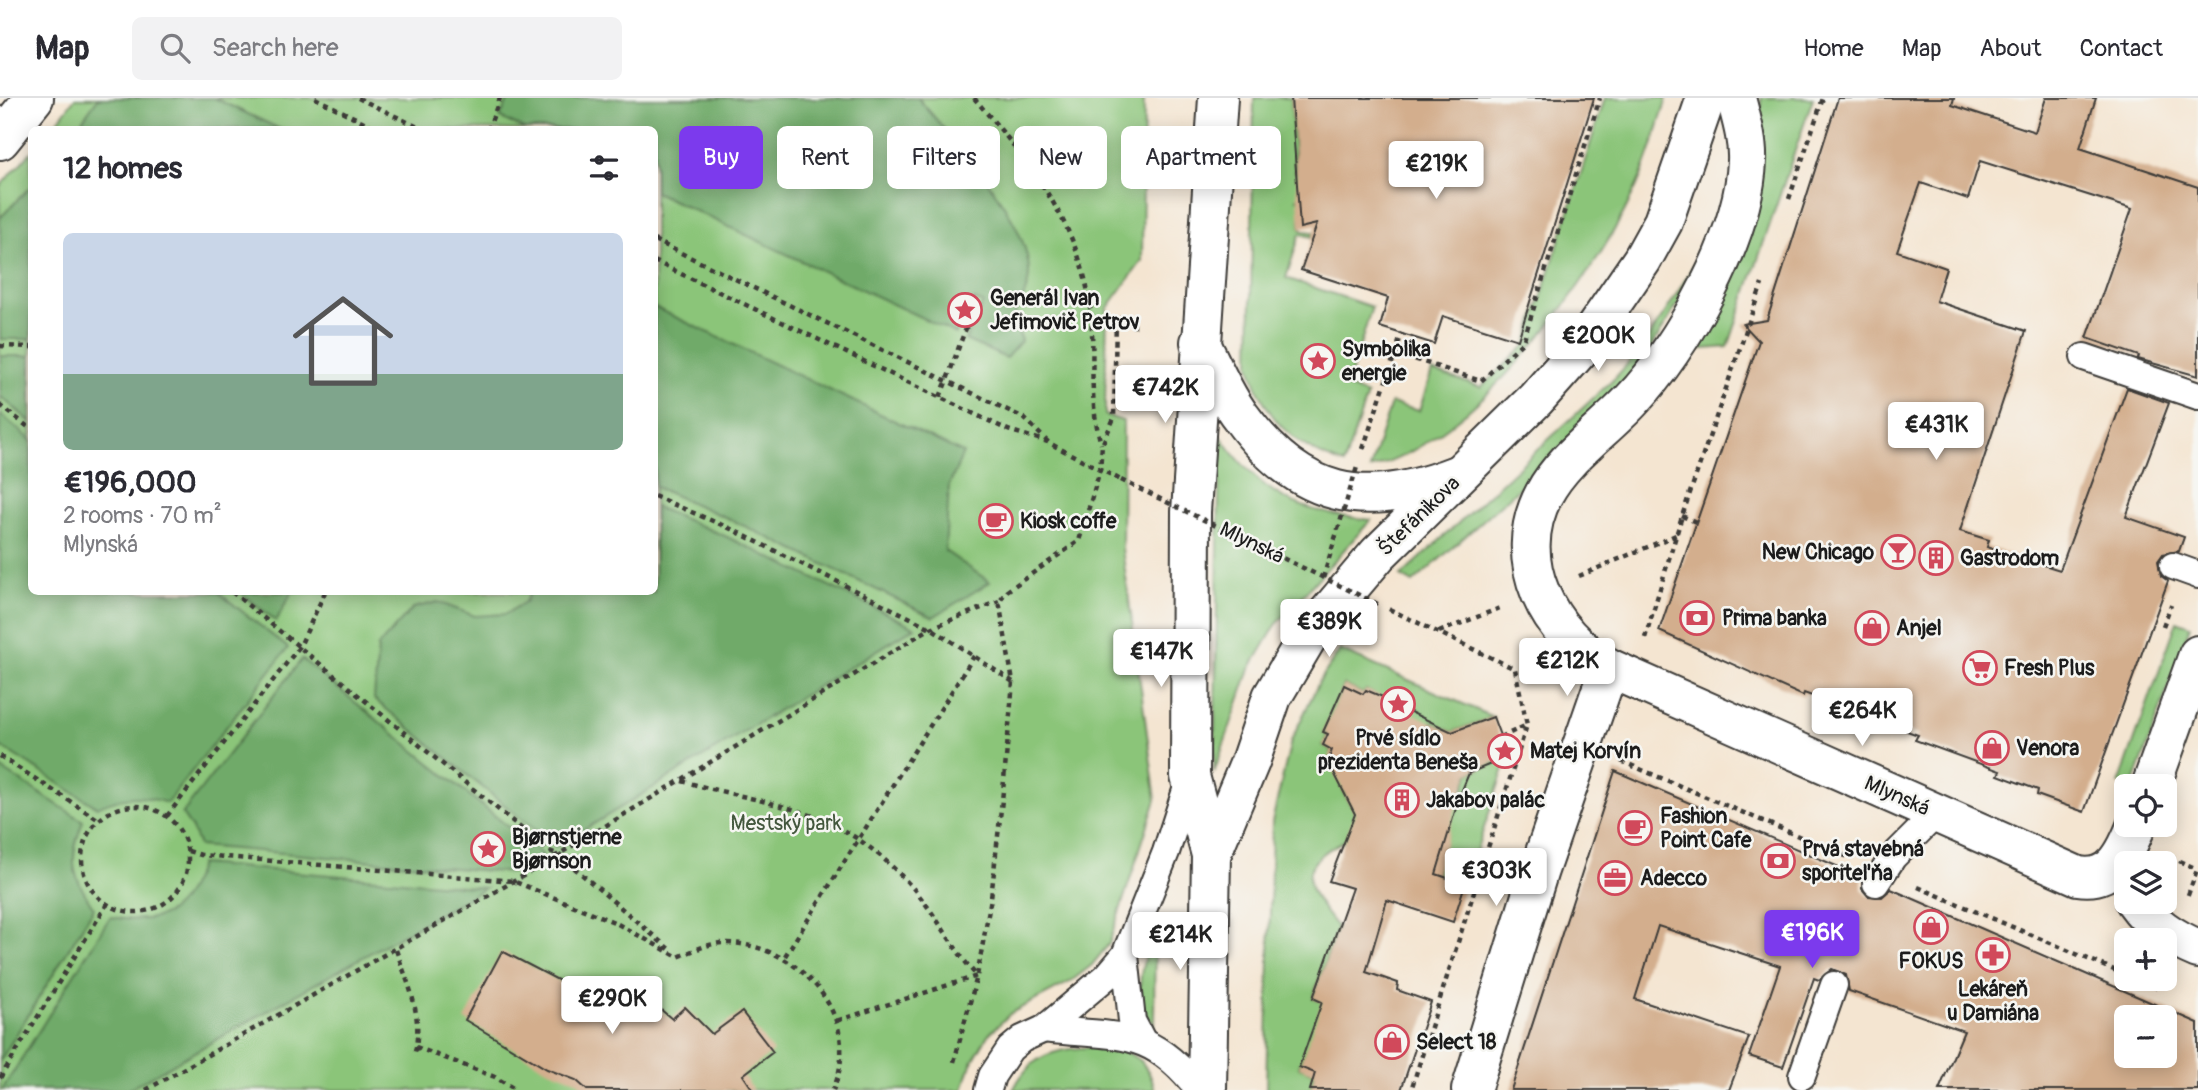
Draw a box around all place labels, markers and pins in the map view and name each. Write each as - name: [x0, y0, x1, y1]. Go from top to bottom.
- pin: €219K: [1387, 141, 1485, 201]
- place label: Generál Ivan Jefimovič Petrov: [990, 285, 1140, 336]
- place icon: Generál Ivan Jefimovič Petrov: [946, 291, 984, 329]
- pin: €200K: [1549, 314, 1647, 373]
- place label: Symbolika energie: [1341, 336, 1431, 387]
- place icon: Symbolika energie: [1299, 342, 1337, 380]
- pin: €742K: [1116, 366, 1214, 425]
- pin: €431K: [1887, 402, 1985, 462]
- cafe icon: Kiosk coffe: [977, 502, 1015, 540]
- place label: Kiosk coffe: [1020, 508, 1117, 535]
- bar icon: New Chicago: [1879, 533, 1917, 571]
- place label: New Chicago: [1762, 539, 1875, 566]
- building icon: Gastrodom: [1917, 539, 1955, 577]
- place label: Gastrodom: [1960, 545, 2059, 572]
- bank icon: Prima banka: [1678, 599, 1716, 637]
- pin: €389K: [1280, 600, 1378, 659]
- place label: Prima banka: [1722, 605, 1827, 632]
- shop icon: Anjel: [1853, 609, 1891, 647]
- place label: Anjel: [1896, 615, 1942, 642]
- pin: €147K: [1112, 630, 1210, 689]
- pin: €212K: [1518, 638, 1616, 698]
- supermarket icon: Fresh Plus: [1961, 649, 1999, 687]
- place label: Fresh Plus: [2004, 655, 2095, 682]
- place icon: Prvé sídlo prezidenta Beneša: [1379, 685, 1417, 723]
- pin: €264K: [1813, 688, 1911, 748]
- place label: Prvé sídlo prezidenta Beneša: [1318, 725, 1478, 776]
- shop icon: Venora: [1973, 729, 2011, 767]
- place icon: Matej Korvín: [1486, 732, 1524, 770]
- place label: Venora: [2016, 735, 2080, 762]
- place label: Matej Korvín: [1530, 738, 1641, 765]
- building icon: Jakabov palác: [1383, 781, 1421, 819]
- place label: Jakabov palác: [1426, 787, 1545, 814]
- place label: Fashion Point Cafe: [1660, 803, 1752, 854]
- cafe icon: Fashion Point Cafe: [1616, 809, 1654, 847]
- place label: Bjørnstjerne Bjørnson: [512, 824, 622, 875]
- place icon: Bjørnstjerne Bjørnson: [469, 830, 507, 868]
- place label: Prvá stavebná sporiteľňa: [1802, 836, 1924, 887]
- bank icon: Prvá stavebná sporiteľňa: [1759, 842, 1797, 880]
- pin: €303K: [1447, 848, 1545, 908]
- office icon: Adecco: [1596, 859, 1634, 897]
- place label: Adecco: [1640, 865, 1708, 892]
- shop icon: FOKUS: [1912, 908, 1950, 946]
- pin: €196K: [1763, 910, 1861, 970]
- pin: €214K: [1131, 912, 1229, 972]
- pharmacy icon: Lekáreň u Damiána: [1974, 936, 2012, 974]
- place label: FOKUS: [1899, 948, 1963, 975]
- pin: €290K: [563, 976, 661, 1036]
- place label: Lekáreň u Damiána: [1947, 976, 2039, 1027]
- shop icon: Select 18: [1373, 1023, 1411, 1061]
- place label: Select 18: [1416, 1029, 1497, 1056]

